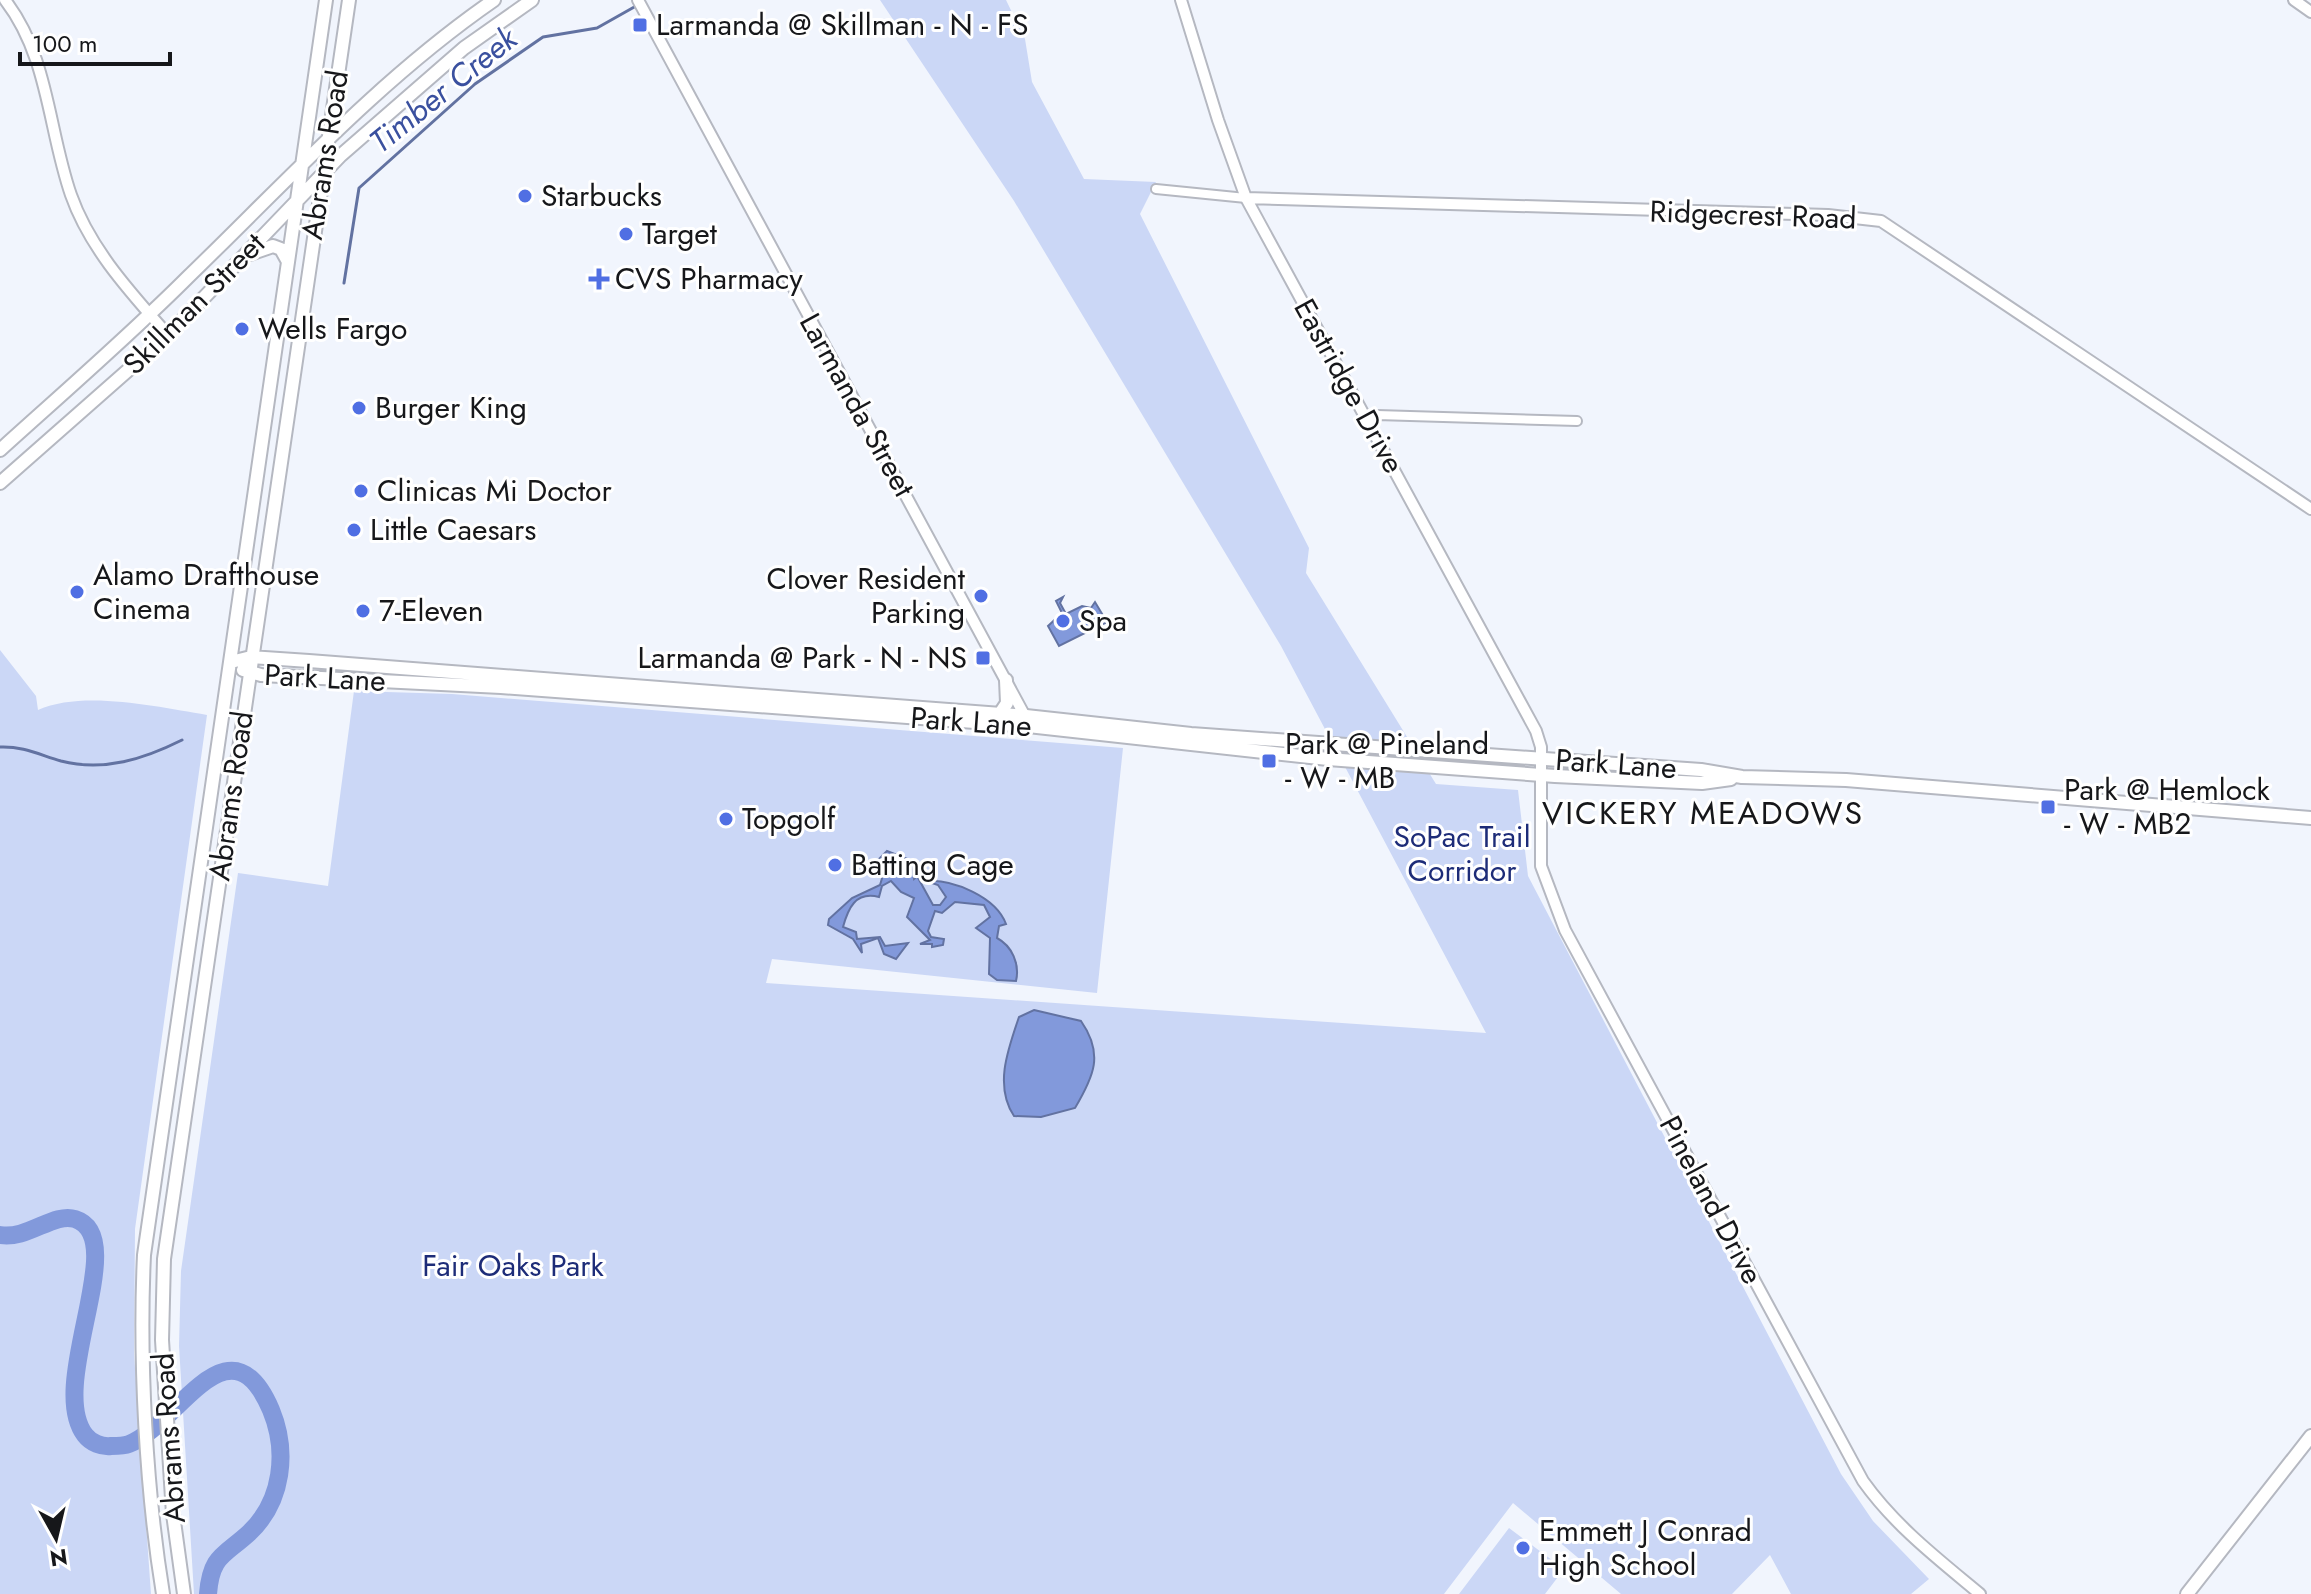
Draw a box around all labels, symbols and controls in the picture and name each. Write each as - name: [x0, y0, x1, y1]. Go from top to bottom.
- place label: Larmanda @ Skillman - N - FS: [656, 3, 1029, 46]
- water label: Timber Creek: [359, 15, 528, 164]
- scale bar: [20, 16, 170, 66]
- marker: Larmanda @ Skillman - N - FS: [631, 16, 649, 34]
- text: 100 m: [32, 26, 98, 61]
- street label: Abrams Road: [290, 67, 359, 243]
- place label: Starbucks: [541, 174, 662, 217]
- marker: Starbucks: [516, 187, 534, 205]
- street label: Ridgecrest Road: [1649, 189, 1857, 240]
- place label: Target: [642, 212, 718, 255]
- street label: Skillman Street: [113, 222, 275, 384]
- marker: Target: [617, 225, 635, 243]
- place label: CVS Pharmacy: [615, 257, 803, 300]
- marker: CVS Pharmacy: [590, 270, 608, 288]
- street label: Eastridge Drive: [1284, 291, 1415, 481]
- street label: Larmanda Street: [789, 305, 926, 505]
- place label: Wells Fargo: [258, 307, 408, 350]
- marker: Wells Fargo: [233, 320, 251, 338]
- place label: Burger King: [375, 386, 527, 429]
- marker: Burger King: [350, 399, 368, 417]
- place label: Clinicas Mi Doctor: [377, 469, 612, 512]
- marker: Clinicas Mi Doctor: [352, 482, 370, 500]
- place label: Little Caesars: [370, 508, 536, 551]
- marker: Little Caesars: [345, 521, 363, 539]
- place label: Alamo Drafthouse Cinema: [93, 553, 319, 630]
- place label: Clover Resident Parking: [766, 557, 966, 634]
- marker: Alamo Drafthouse Cinema: [68, 583, 86, 601]
- marker: Clover Resident Parking: [972, 587, 990, 605]
- place label: 7-Eleven: [379, 589, 483, 632]
- place label: Spa: [1079, 599, 1127, 642]
- marker: 7-Eleven: [354, 602, 372, 620]
- marker: Spa: [1054, 612, 1072, 630]
- place label: Larmanda @ Park - N - NS: [638, 636, 967, 679]
- marker: Larmanda @ Park - N - NS: [974, 649, 992, 667]
- street label: Park Lane: [263, 653, 387, 702]
- street label: Park Lane: [909, 696, 1033, 747]
- street label: Abrams Road: [197, 708, 264, 884]
- place label: Park @ Pineland - W - MB: [1285, 722, 1489, 799]
- street label: Park Lane: [1554, 738, 1678, 789]
- marker: Park @ Pineland - W - MB: [1260, 752, 1278, 770]
- place label: Park @ Hemlock - W - MB2: [2064, 768, 2270, 845]
- district label: VICKERY MEADOWS: [1542, 790, 1864, 836]
- place label: Topgolf: [742, 797, 837, 840]
- marker: Park @ Hemlock - W - MB2: [2039, 798, 2057, 816]
- marker: Topgolf: [717, 810, 735, 828]
- park label: SoPac Trail Corridor: [1393, 815, 1531, 892]
- place label: Batting Cage: [851, 843, 1014, 886]
- marker: Batting Cage: [826, 856, 844, 874]
- street label: Pineland Drive: [1649, 1108, 1774, 1292]
- park label: Fair Oaks Park: [422, 1244, 605, 1287]
- street label: Abrams Road: [141, 1351, 196, 1525]
- north arrow: [16, 1498, 96, 1578]
- place label: Emmett J Conrad High School: [1539, 1509, 1752, 1586]
- marker: Emmett J Conrad High School: [1514, 1539, 1532, 1557]
- text: N: [48, 1541, 70, 1575]

